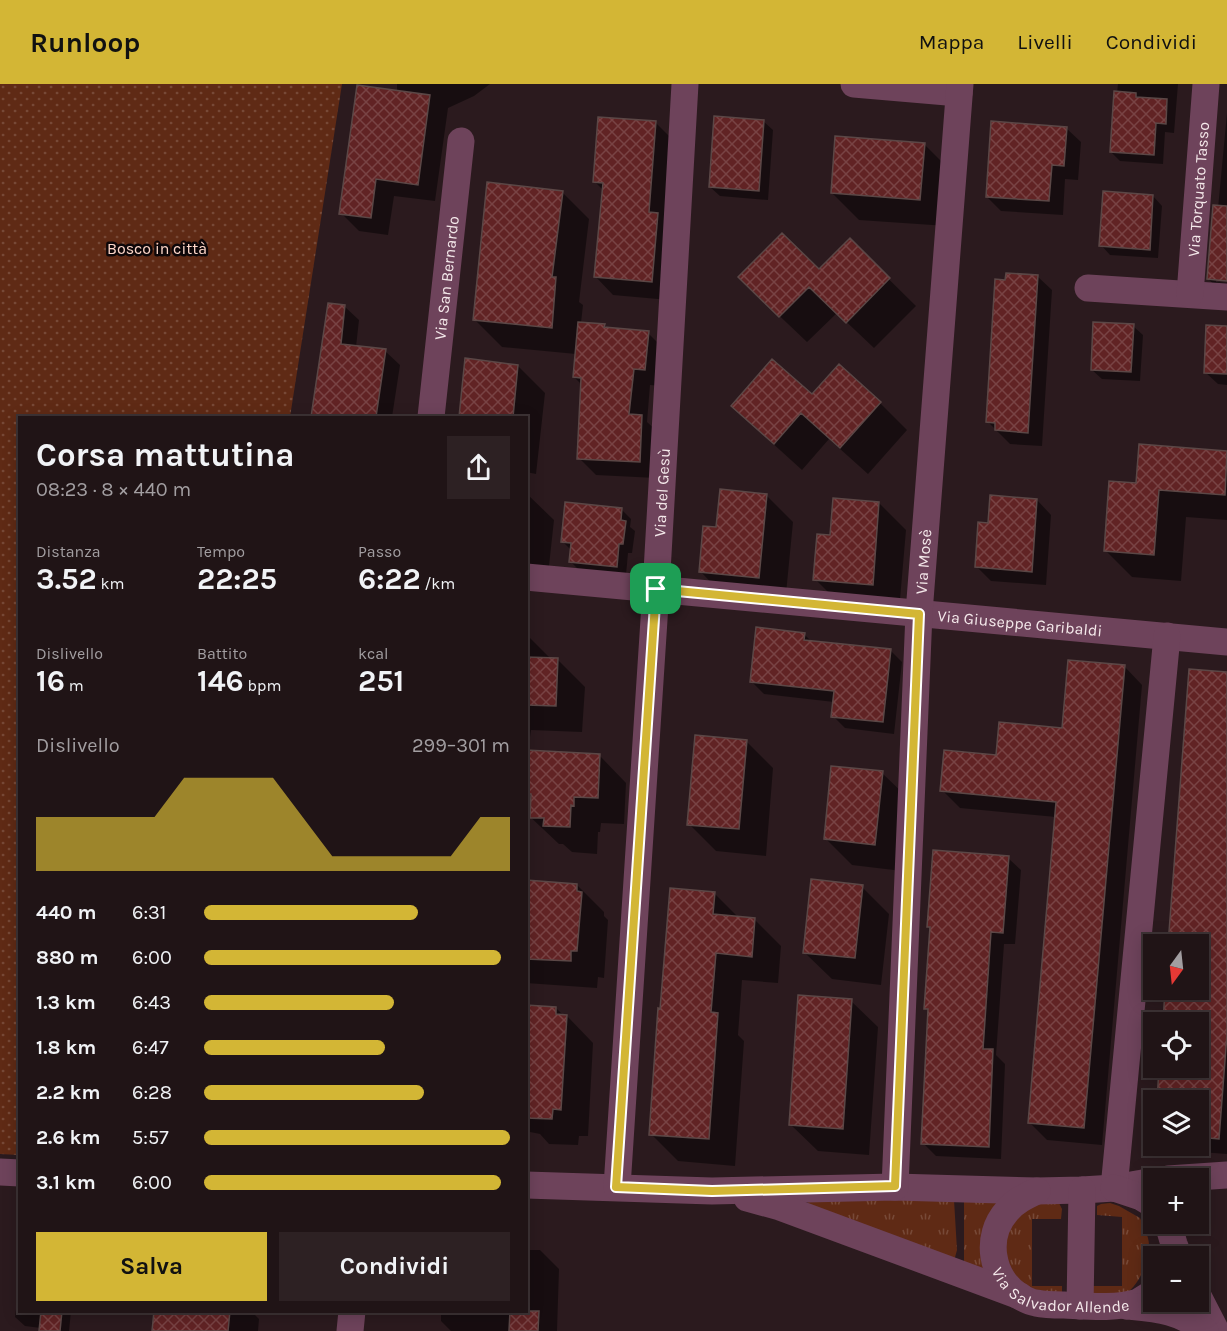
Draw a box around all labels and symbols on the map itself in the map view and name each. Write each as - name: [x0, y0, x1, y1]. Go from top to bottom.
- street label: Via Torquato Tasso: [1183, 121, 1213, 257]
- street label: Via San Bernardo: [430, 215, 462, 341]
- park label: Bosco in città: [107, 239, 207, 258]
- street label: Via del Gesù: [650, 447, 674, 537]
- street label: Via Mosè: [911, 528, 935, 595]
- pin: [630, 563, 681, 614]
- street label: Via Giuseppe Garibaldi: [937, 606, 1103, 640]
- north arrow: [1143, 934, 1209, 1000]
- street label: Via Salvador Allende: [988, 1264, 1130, 1316]

